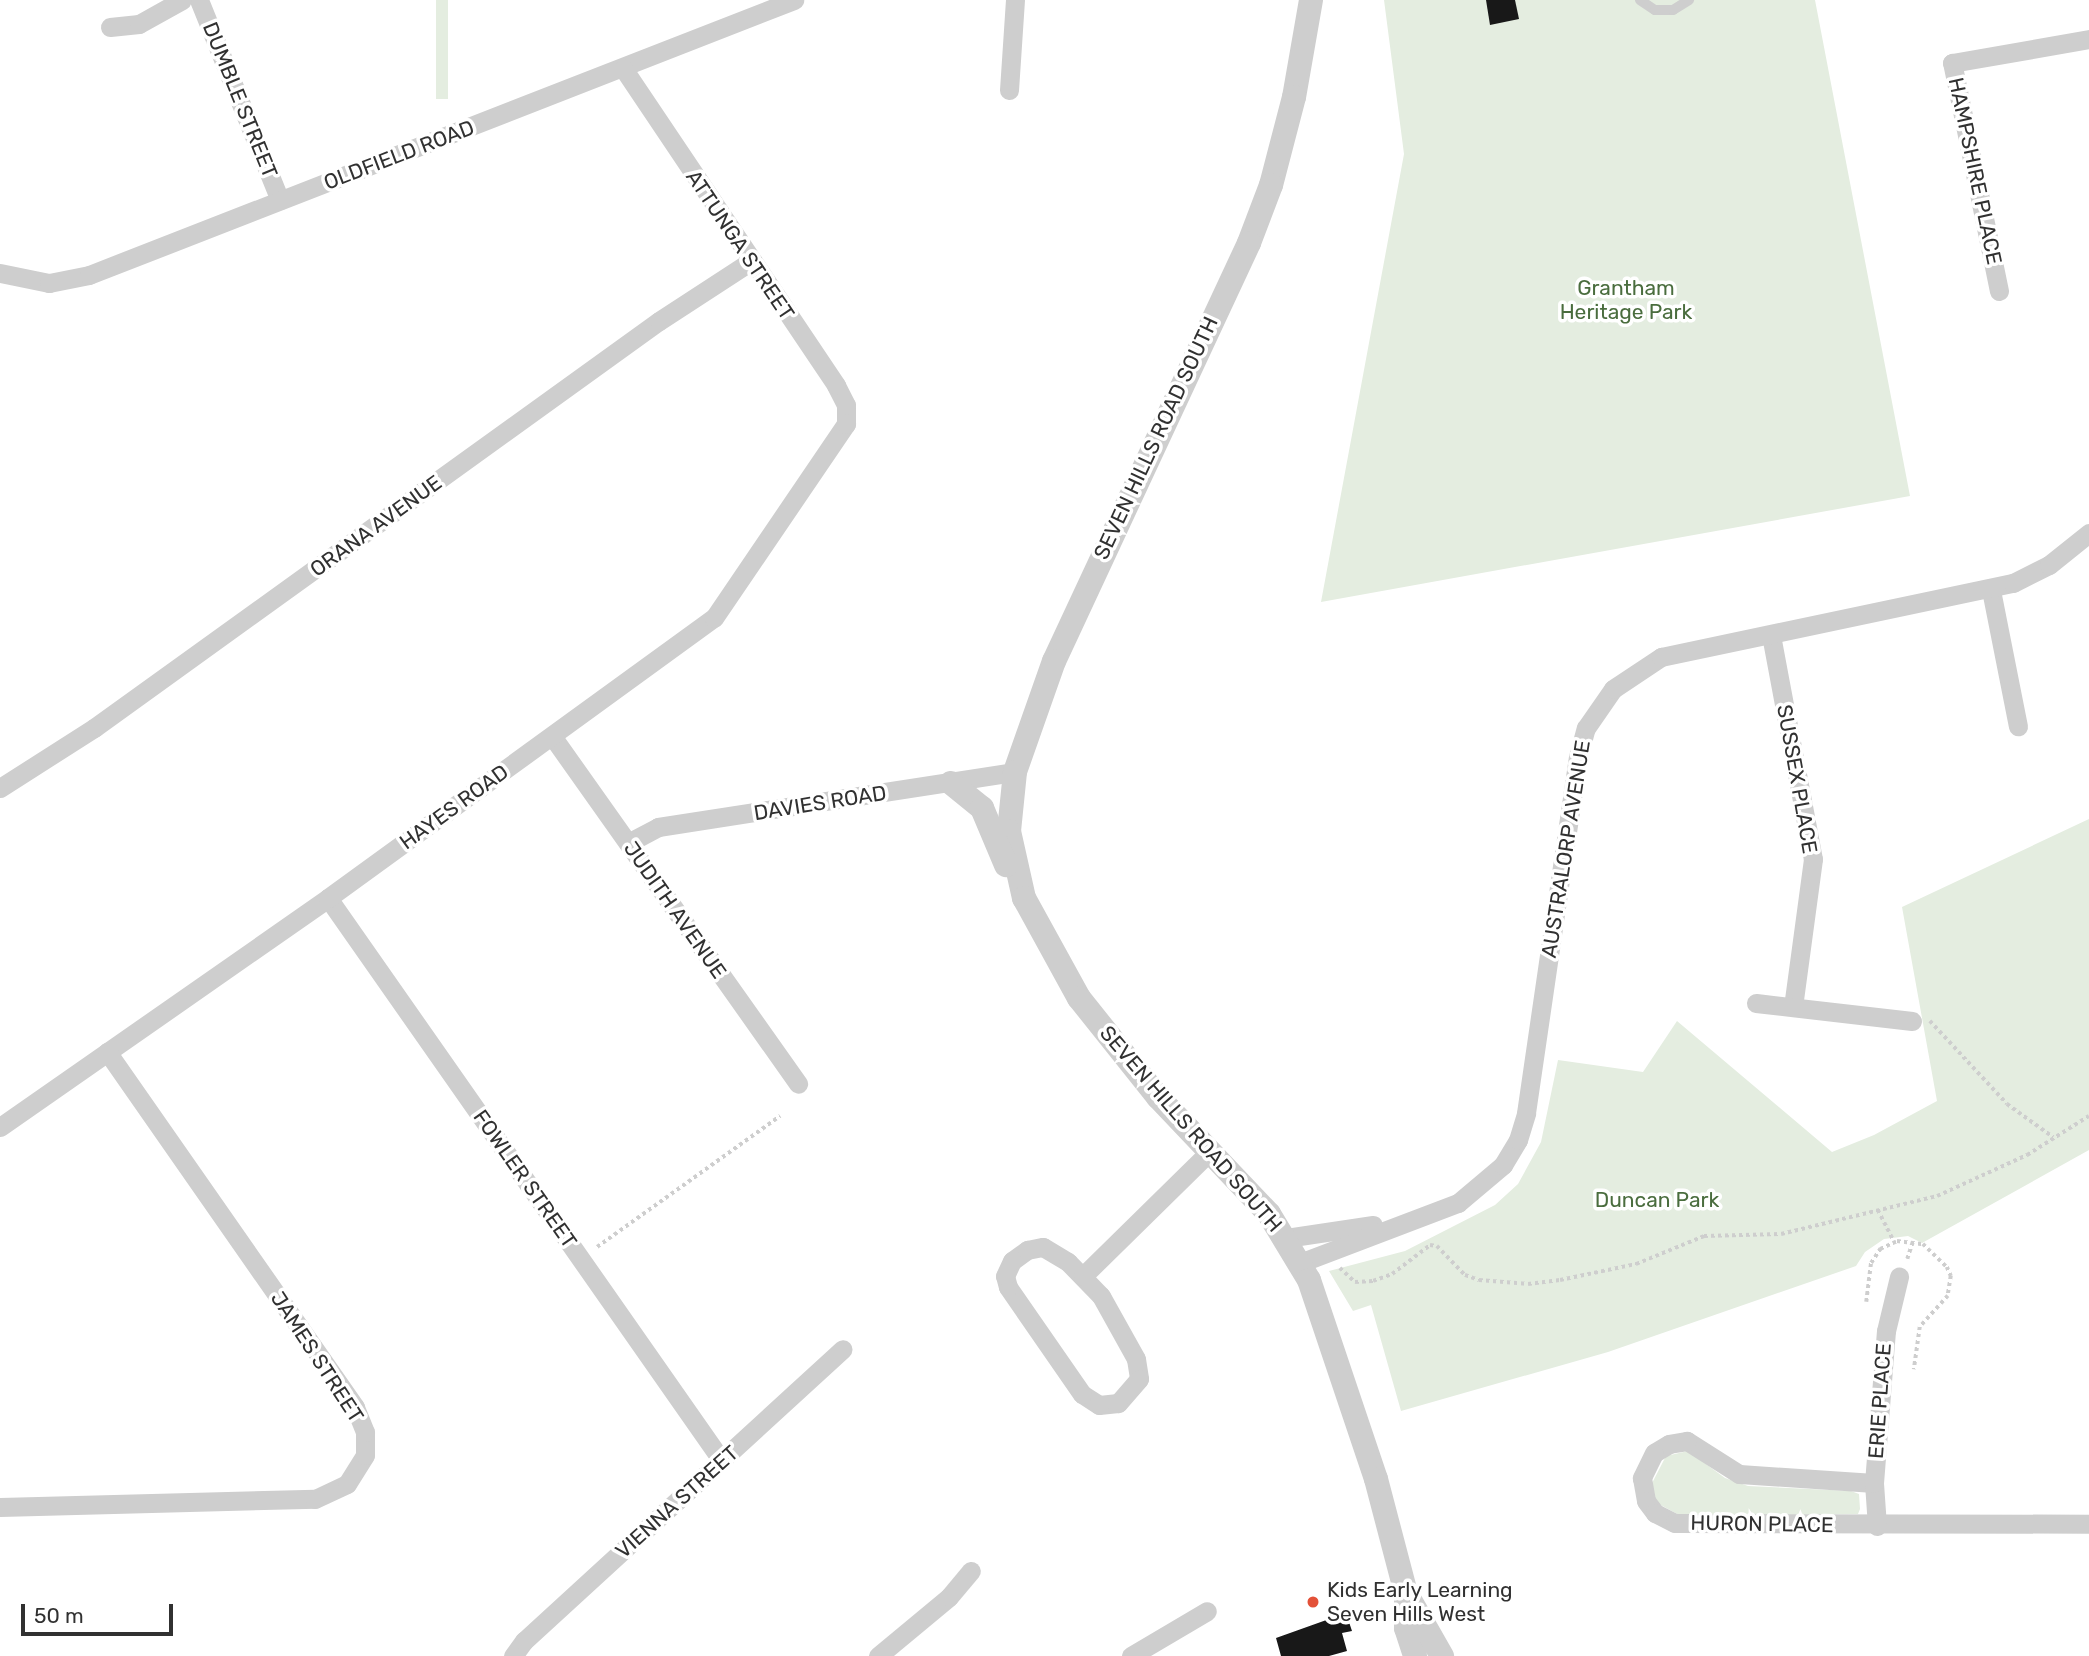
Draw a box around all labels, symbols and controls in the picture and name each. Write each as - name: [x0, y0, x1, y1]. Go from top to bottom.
- street label: DUMBLE STREET: [197, 18, 283, 182]
- street label: HAMPSHIRE PLACE: [1943, 75, 2007, 267]
- street label: OLDFIELD ROAD: [320, 115, 478, 195]
- street label: ATTUNGA STREET: [680, 165, 800, 325]
- park label: Grantham Heritage Park: [1560, 275, 1692, 325]
- street label: SEVEN HILLS ROAD SOUTH: [1089, 313, 1223, 563]
- street label: ORANA AVENUE: [305, 470, 447, 582]
- street label: SUSSEX PLACE: [1771, 703, 1823, 855]
- street label: AUSTRALORP AVENUE: [1536, 738, 1596, 960]
- street label: HAYES ROAD: [395, 759, 513, 855]
- street label: DAVIES ROAD: [752, 780, 888, 826]
- street label: JUDITH AVENUE: [618, 836, 732, 984]
- street label: SEVEN HILLS ROAD SOUTH: [1095, 1021, 1287, 1237]
- street label: FOWLER STREET: [468, 1105, 582, 1253]
- park label: Duncan Park: [1595, 1187, 1719, 1213]
- street label: JAMES STREET: [265, 1287, 369, 1427]
- street label: ERIE PLACE: [1863, 1342, 1897, 1460]
- street label: VIENNA STREET: [610, 1440, 744, 1564]
- street label: HURON PLACE: [1690, 1510, 1834, 1538]
- place label: Kids Early Learning Seven Hills West: [1327, 1577, 1513, 1627]
- scale bar: [24, 1590, 177, 1634]
- marker: Kids Early Learning Seven Hills West: [1305, 1594, 1321, 1610]
- text: 50 m: [34, 1603, 84, 1628]

